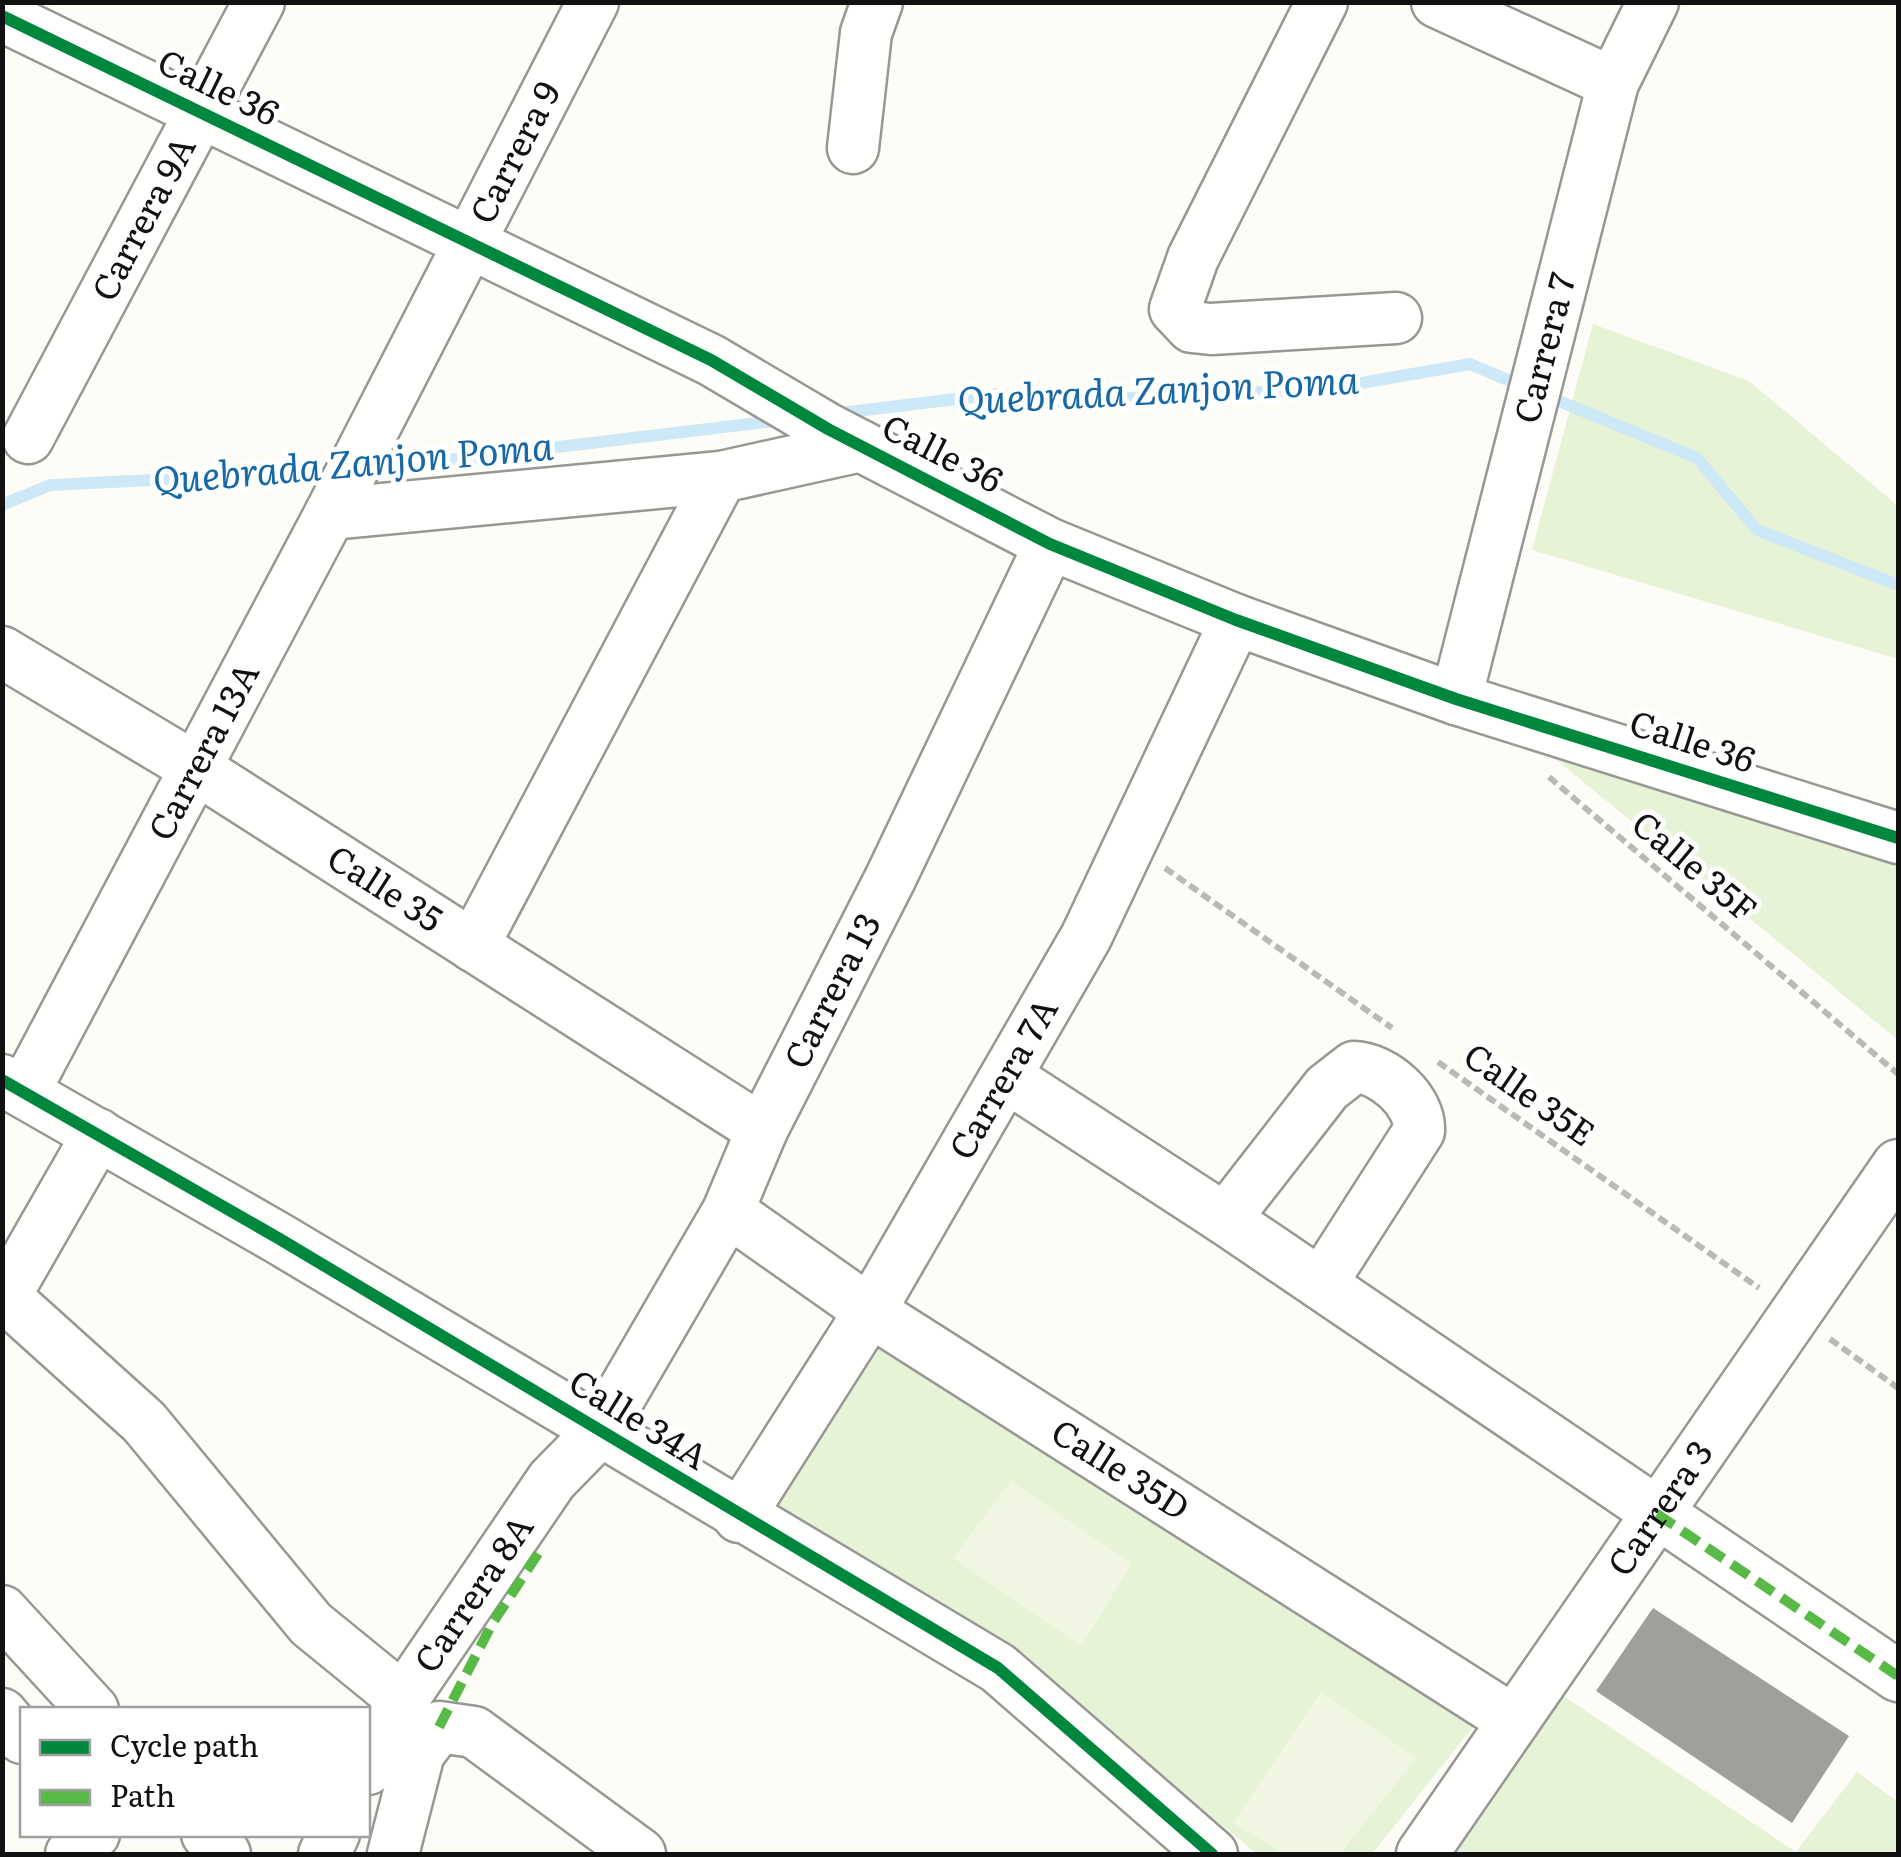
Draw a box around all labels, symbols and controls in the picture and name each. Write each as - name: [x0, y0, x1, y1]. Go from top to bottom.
- street label: Calle 36: [150, 34, 289, 137]
- street label: Carrera 9: [455, 71, 571, 232]
- street label: Carrera 9A: [76, 126, 207, 309]
- street label: Carrera 7: [1498, 266, 1587, 428]
- water label: Quebrada Zanjon Poma: [956, 349, 1360, 426]
- street label: Calle 36: [874, 399, 1013, 504]
- water label: Quebrada Zanjon Poma: [150, 415, 556, 506]
- street label: Carrera 13A: [133, 652, 270, 849]
- street label: Calle 36: [1624, 694, 1762, 784]
- street label: Calle 35F: [1622, 797, 1770, 933]
- street label: Calle 35: [318, 830, 454, 943]
- street label: Carrera 13: [769, 903, 892, 1077]
- street label: Carrera 7A: [934, 987, 1069, 1168]
- street label: Calle 35E: [1454, 1028, 1607, 1157]
- street label: Calle 34A: [560, 1354, 719, 1481]
- street label: Calle 35D: [1042, 1404, 1201, 1531]
- street label: Carrera 3: [1593, 1428, 1724, 1585]
- street label: Carrera 8A: [399, 1503, 544, 1682]
- legend: [20, 1707, 370, 1837]
- text: Cycle path: [110, 1722, 259, 1766]
- text: Path: [110, 1772, 175, 1816]

